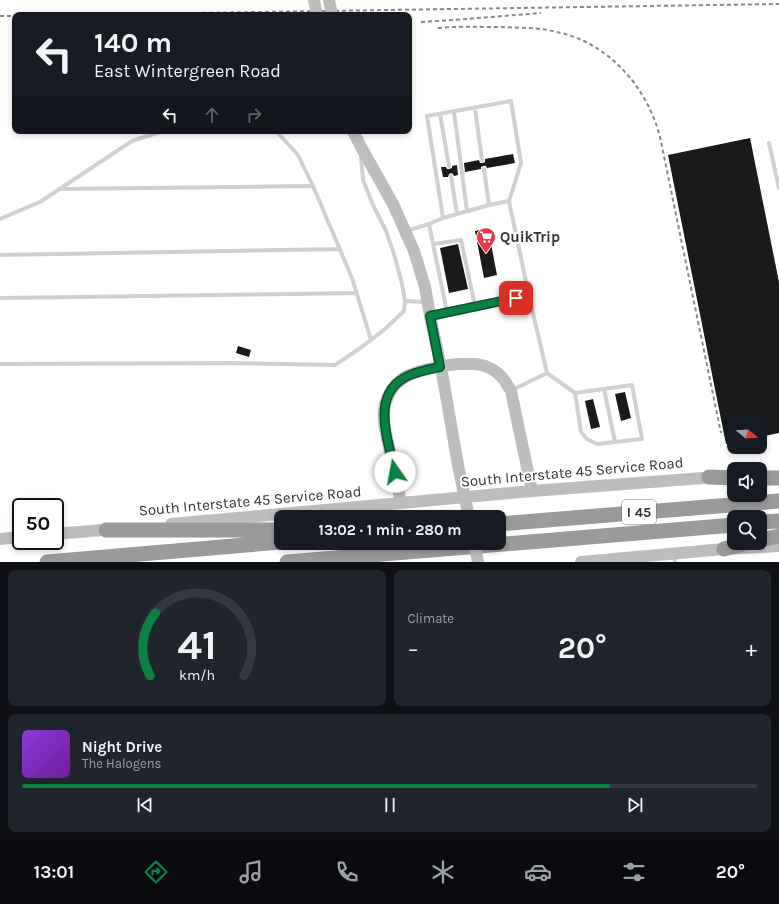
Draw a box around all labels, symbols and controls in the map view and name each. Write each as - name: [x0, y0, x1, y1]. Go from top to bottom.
- text: 140 m: [94, 26, 172, 59]
- icon: left: [28, 28, 80, 80]
- text: East Wintergreen Road: [94, 60, 281, 82]
- icon: left: [159, 104, 181, 126]
- icon: ahead: [201, 104, 223, 126]
- icon: right: [243, 104, 265, 126]
- supermarket icon: QuikTrip: [475, 226, 497, 254]
- place label: QuikTrip: [500, 228, 560, 246]
- pin: [499, 281, 533, 315]
- icon: arrive: [505, 287, 527, 309]
- north arrow: [727, 414, 767, 454]
- map controls: [727, 414, 767, 550]
- position arrow: [374, 451, 416, 493]
- street label: South Interstate 45 Service Road: [460, 453, 684, 491]
- button: sound: [727, 462, 767, 502]
- street label: South Interstate 45 Service Road: [138, 482, 362, 520]
- speed limit sign: 50: [12, 498, 64, 550]
- road number: I 45: [622, 500, 656, 524]
- button: search: [727, 510, 767, 550]
- text: 13:02 · 1 min · 280 m: [319, 521, 461, 539]
- text: Climate: [408, 611, 454, 626]
- text: 41: [177, 621, 217, 669]
- text: 20°: [558, 630, 607, 666]
- text: −: [408, 636, 419, 662]
- text: +: [745, 636, 757, 662]
- text: km/h: [179, 667, 215, 684]
- text: Night Drive: [82, 738, 162, 756]
- text: The Halogens: [82, 756, 161, 771]
- icon: previous: [134, 794, 156, 816]
- icon: pause: [379, 794, 401, 816]
- icon: next: [624, 794, 646, 816]
- icon: directions: [142, 858, 170, 886]
- icon: music: [237, 858, 265, 886]
- icon: phone: [333, 858, 361, 886]
- icon: climate: [429, 858, 457, 886]
- icon: car: [524, 858, 552, 886]
- icon: filters: [620, 858, 648, 886]
- text: 13:01: [34, 861, 74, 883]
- text: 20°: [716, 861, 745, 883]

